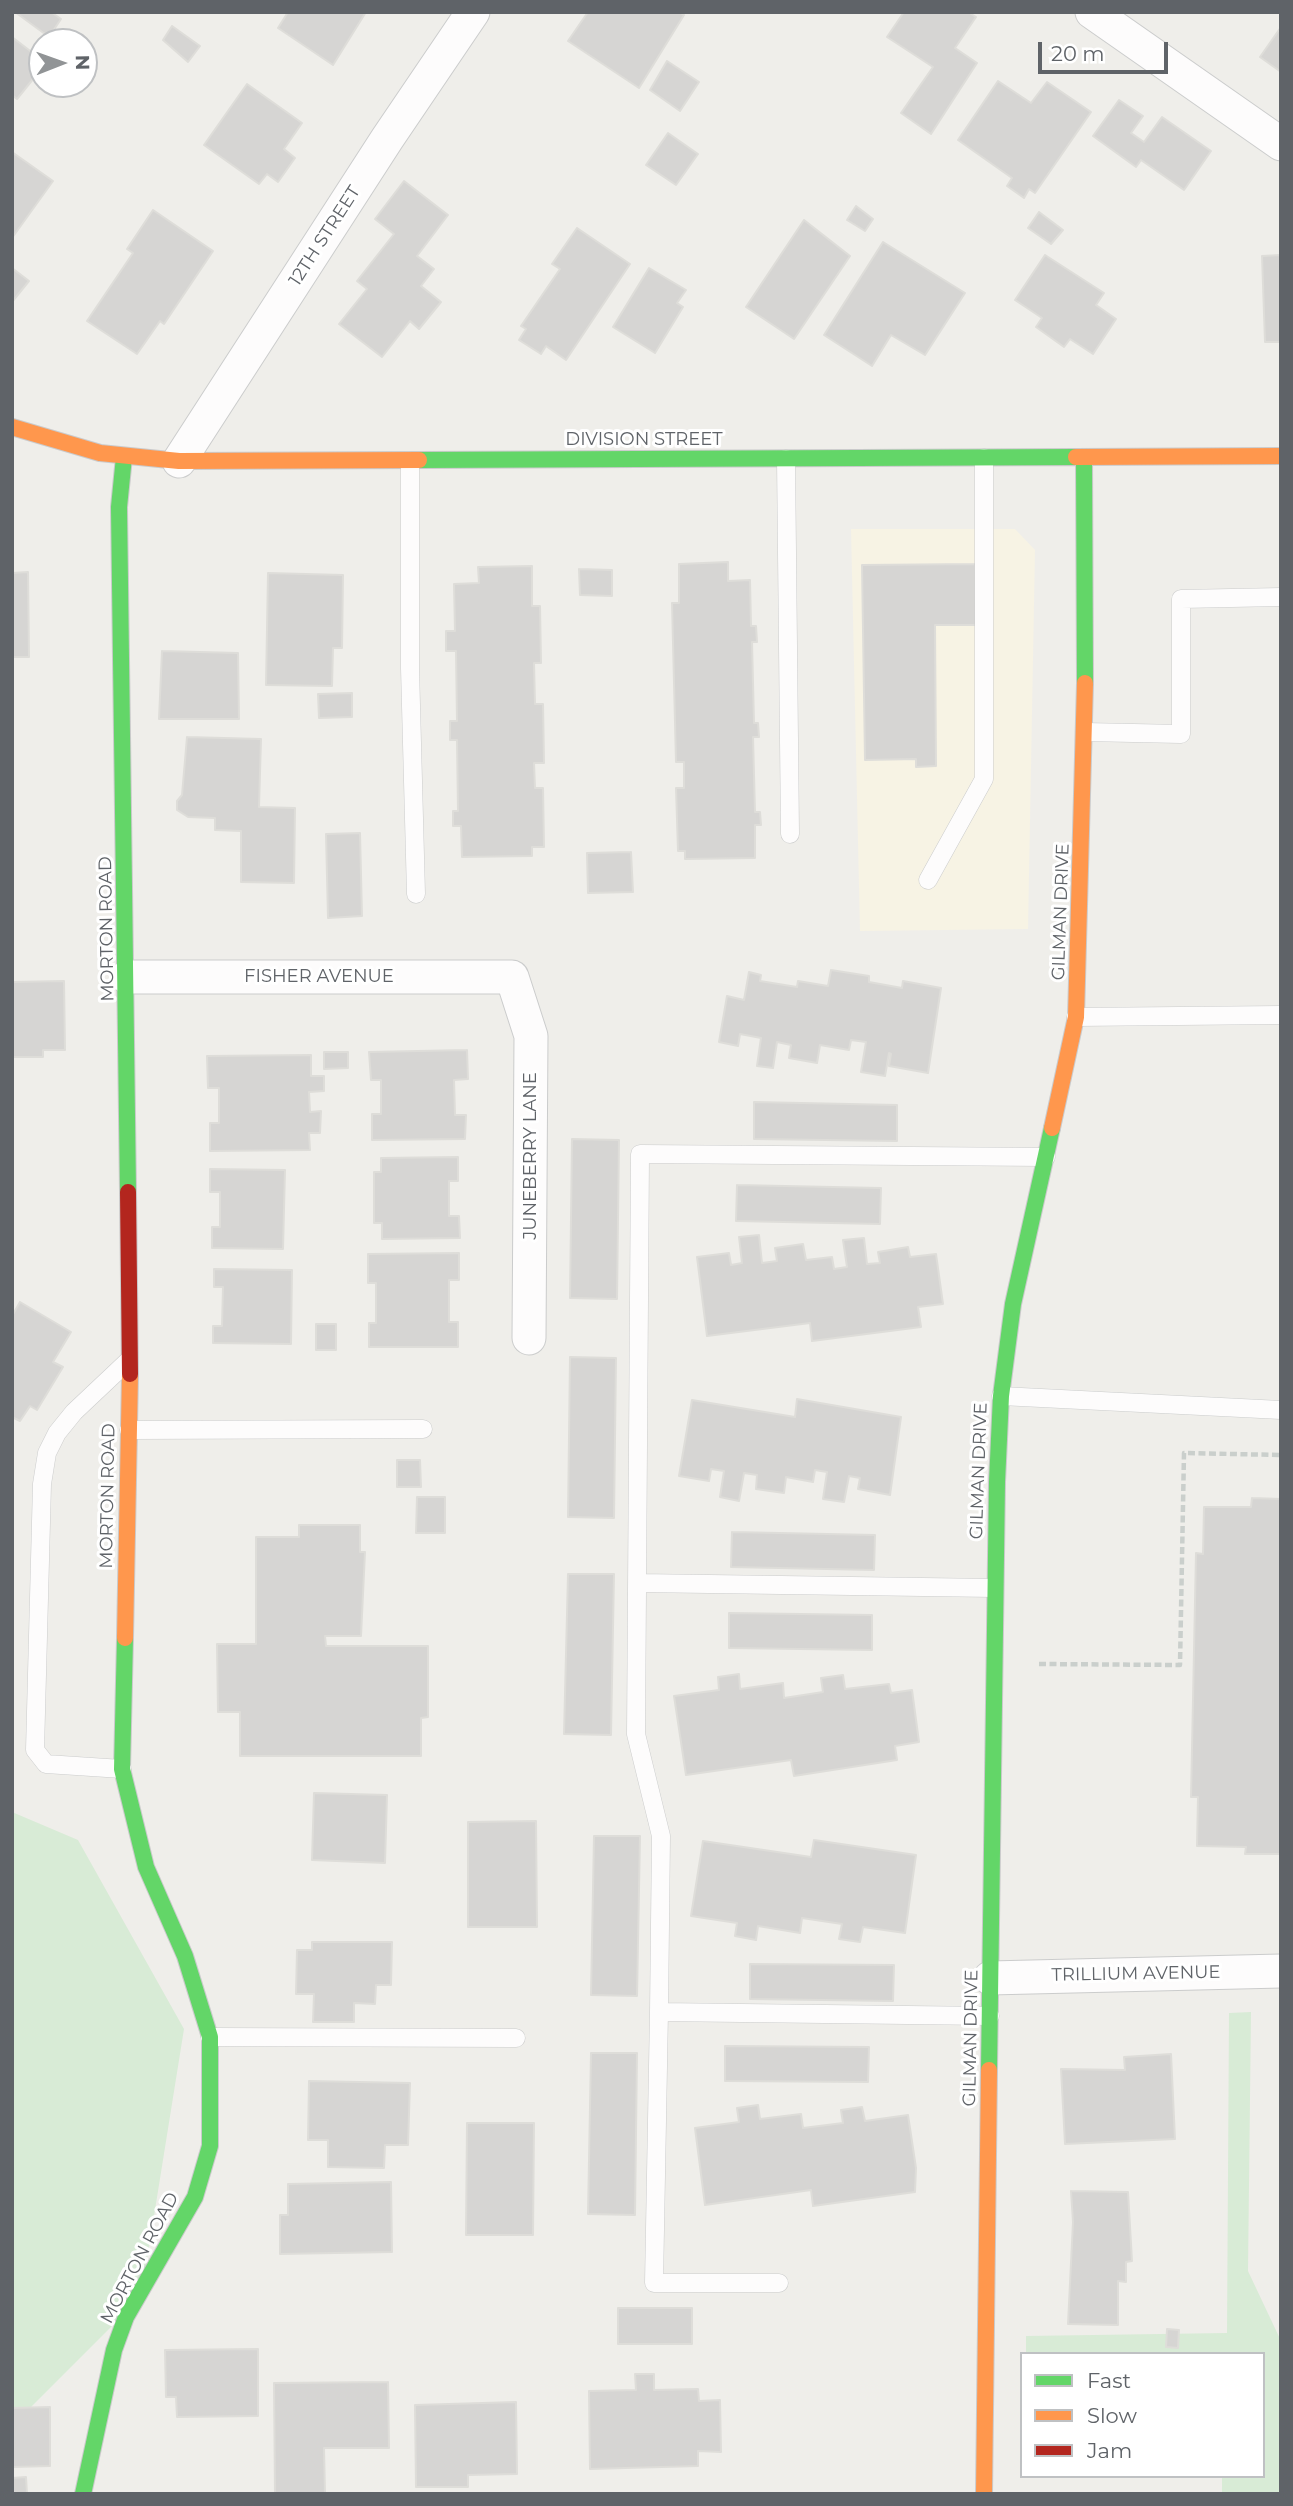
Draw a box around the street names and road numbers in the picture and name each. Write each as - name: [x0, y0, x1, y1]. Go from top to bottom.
- street label: 12TH STREET: [285, 182, 365, 290]
- street label: DIVISION STREET: [565, 429, 723, 451]
- street label: GILMAN DRIVE: [1048, 843, 1074, 981]
- street label: MORTON ROAD: [95, 856, 119, 1002]
- street label: FISHER AVENUE: [244, 966, 394, 988]
- street label: JUNEBERRY LANE: [520, 1072, 542, 1240]
- street label: GILMAN DRIVE: [966, 1402, 992, 1540]
- street label: MORTON ROAD: [96, 1423, 120, 1569]
- street label: TRILLIUM AVENUE: [1051, 1962, 1221, 1986]
- street label: GILMAN DRIVE: [959, 1969, 983, 2107]
- street label: MORTON ROAD: [96, 2189, 184, 2327]

